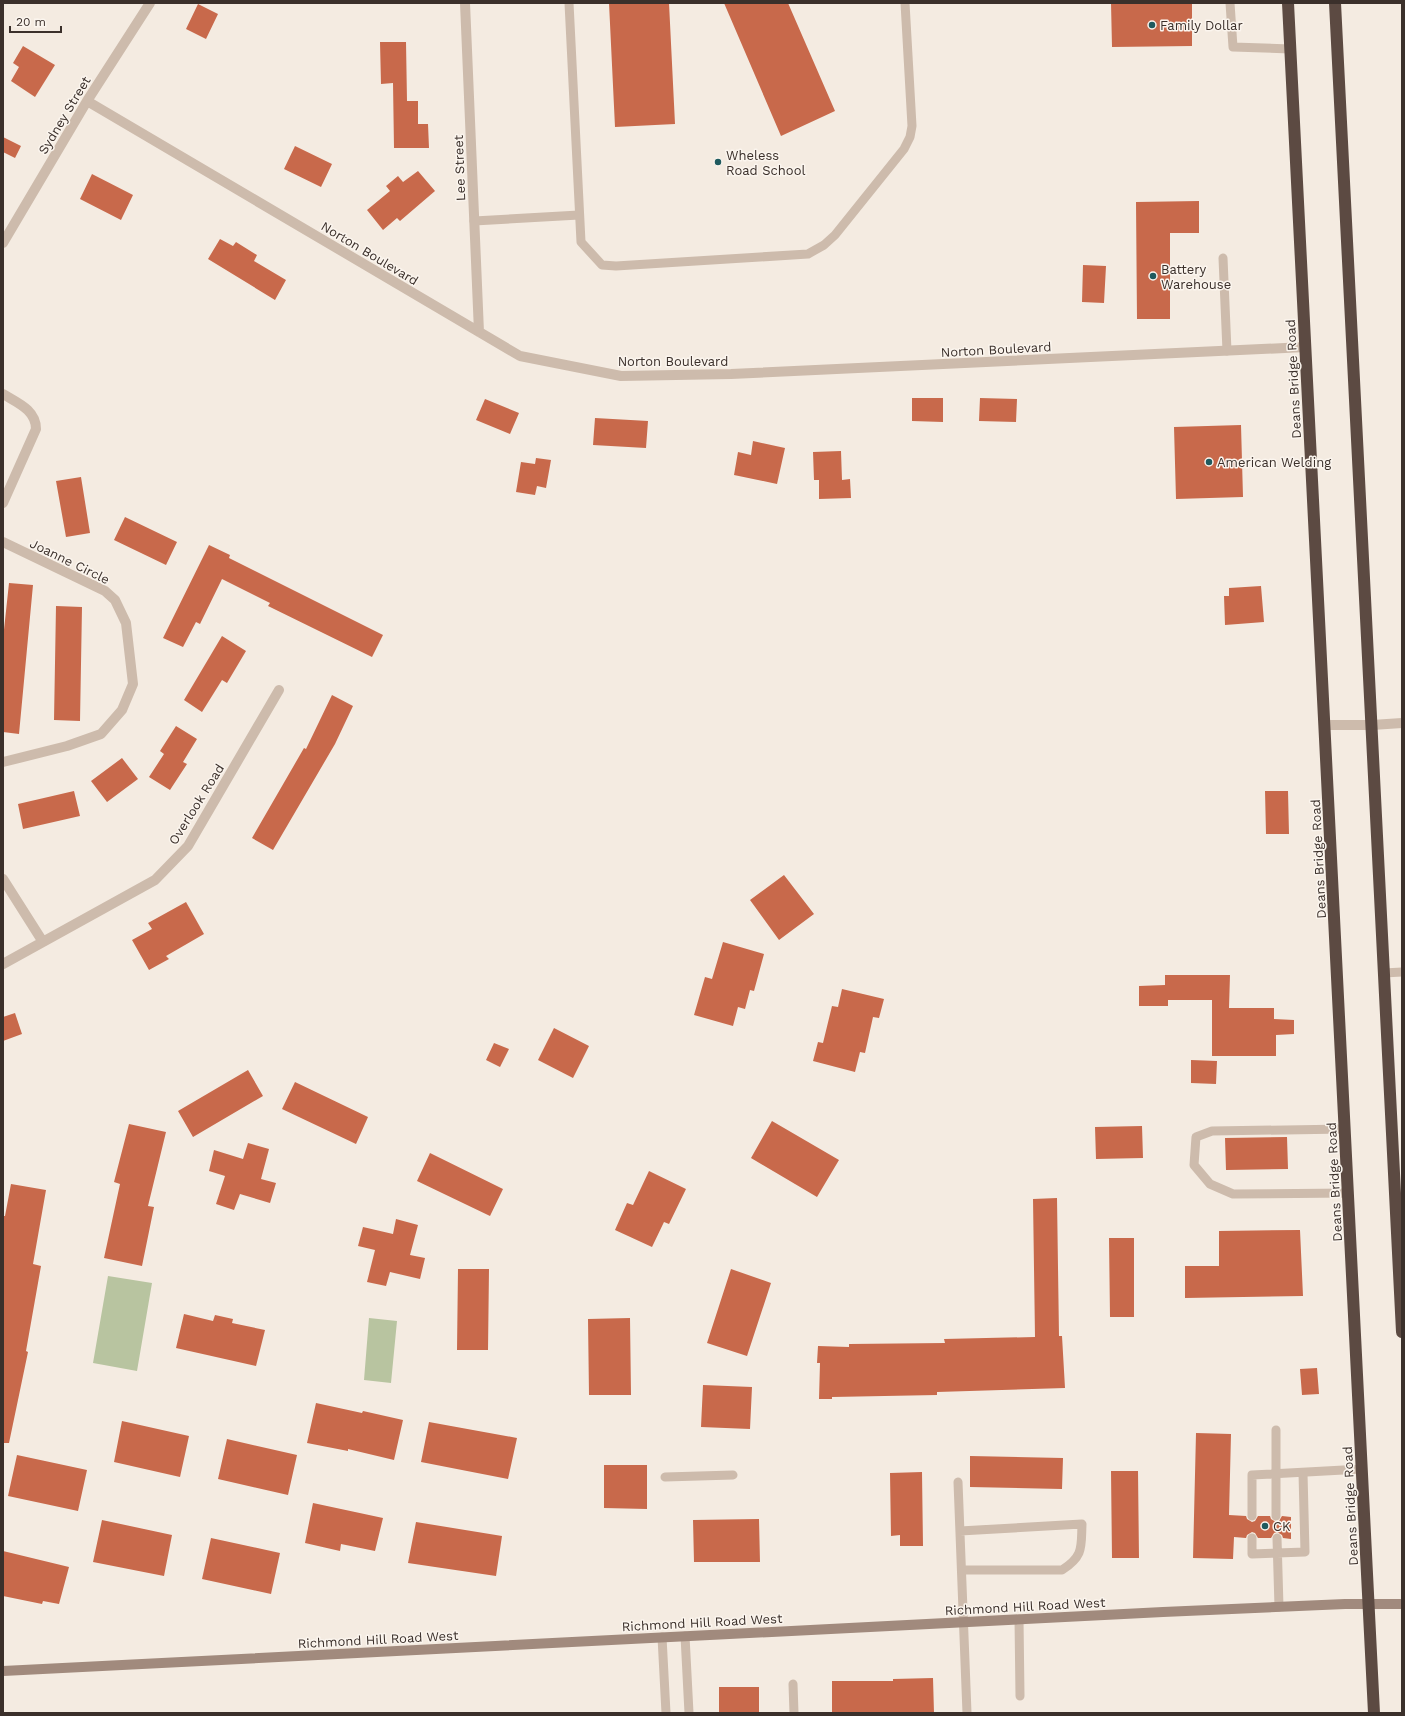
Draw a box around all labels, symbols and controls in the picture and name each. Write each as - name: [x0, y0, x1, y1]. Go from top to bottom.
- scale bar: [10, 8, 61, 34]
- text: 20 m: [16, 15, 46, 29]
- place label: Family Dollar: [1160, 18, 1243, 33]
- marker: Family Dollar: [1147, 20, 1157, 30]
- street label: Sydney Street: [35, 73, 94, 157]
- street label: Lee Street: [451, 134, 468, 201]
- place label: Wheless Road School: [726, 148, 805, 178]
- marker: Wheless Road School: [713, 157, 723, 167]
- street label: Norton Boulevard: [318, 218, 421, 288]
- place label: Battery Warehouse: [1161, 262, 1231, 292]
- marker: Battery Warehouse: [1148, 271, 1158, 281]
- street label: Deans Bridge Road: [1283, 319, 1304, 439]
- street label: Norton Boulevard: [940, 339, 1052, 360]
- street label: Norton Boulevard: [618, 354, 728, 369]
- place label: American Welding: [1217, 455, 1331, 470]
- marker: American Welding: [1204, 457, 1214, 467]
- street label: Joanne Circle: [28, 536, 112, 587]
- street label: Overlook Road: [166, 761, 227, 847]
- street label: Deans Bridge Road: [1308, 799, 1329, 919]
- street label: Deans Bridge Road: [1324, 1122, 1345, 1242]
- street label: Deans Bridge Road: [1340, 1446, 1361, 1566]
- place label: CK: [1273, 1519, 1291, 1534]
- marker: CK: [1260, 1521, 1270, 1531]
- street label: Richmond Hill Road West: [944, 1595, 1106, 1618]
- street label: Richmond Hill Road West: [621, 1611, 783, 1634]
- street label: Richmond Hill Road West: [297, 1628, 459, 1651]

